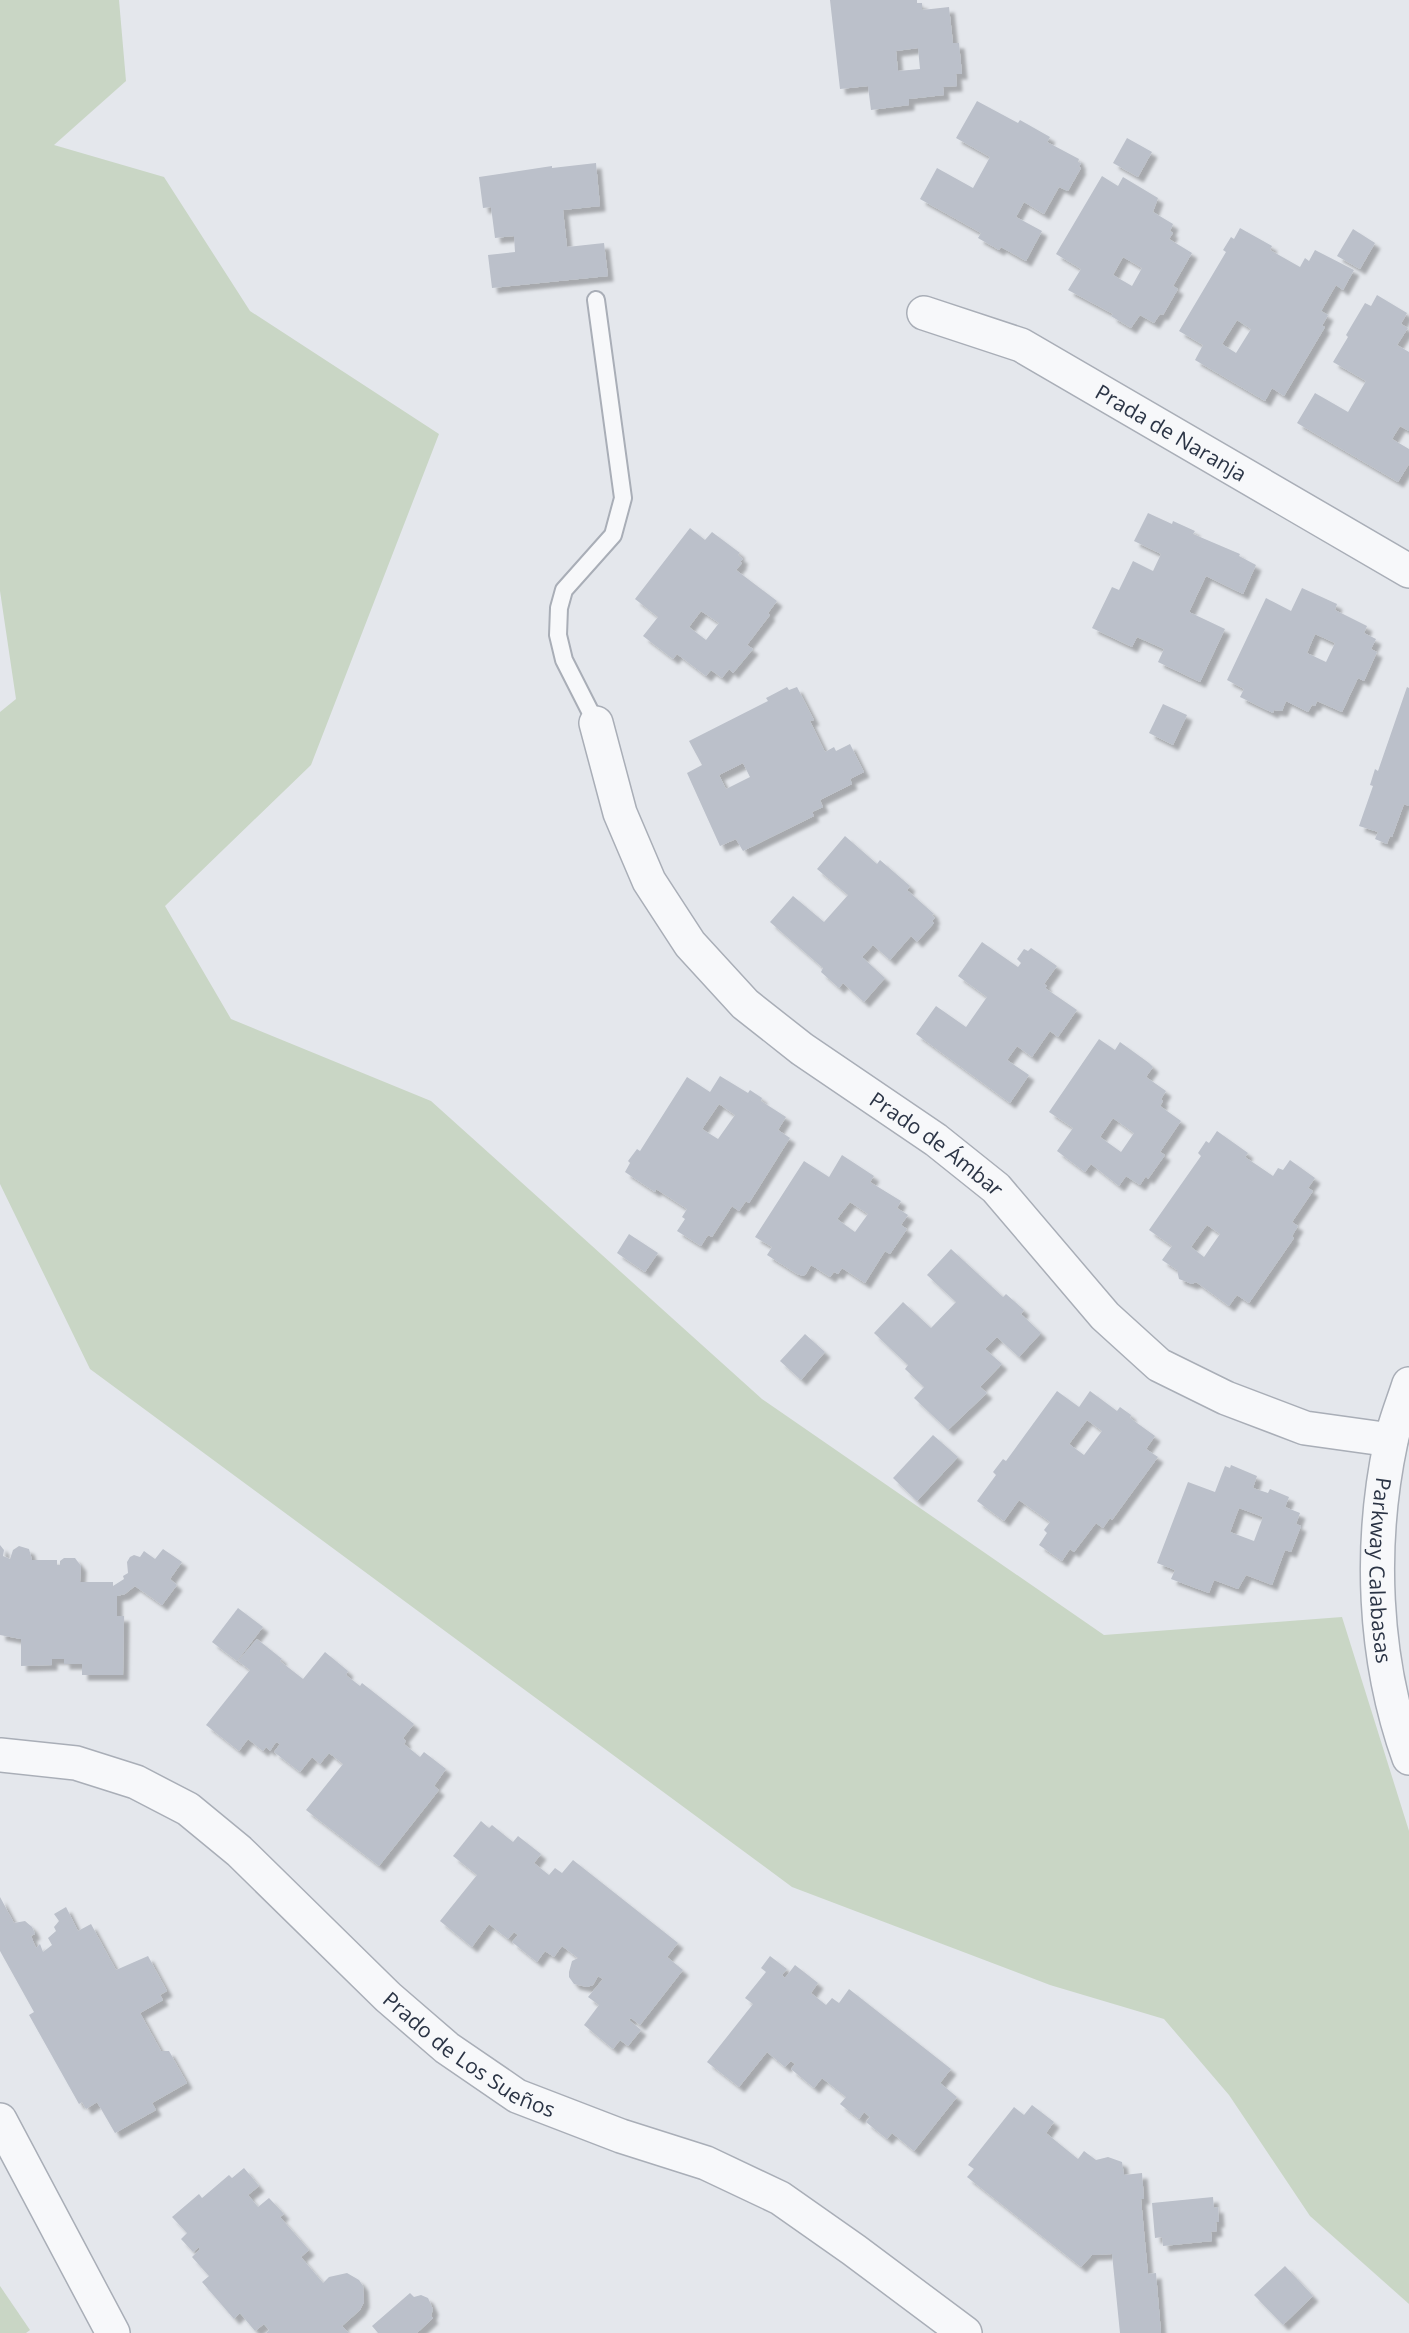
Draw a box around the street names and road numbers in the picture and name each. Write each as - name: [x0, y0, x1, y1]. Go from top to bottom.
- street label: Prada de Naranja: [1090, 377, 1252, 488]
- street label: Prado de Ámbar: [864, 1085, 1011, 1202]
- street label: Parkway Calabasas: [1363, 1476, 1399, 1665]
- street label: Prado de Los Sueños: [377, 1985, 559, 2123]

